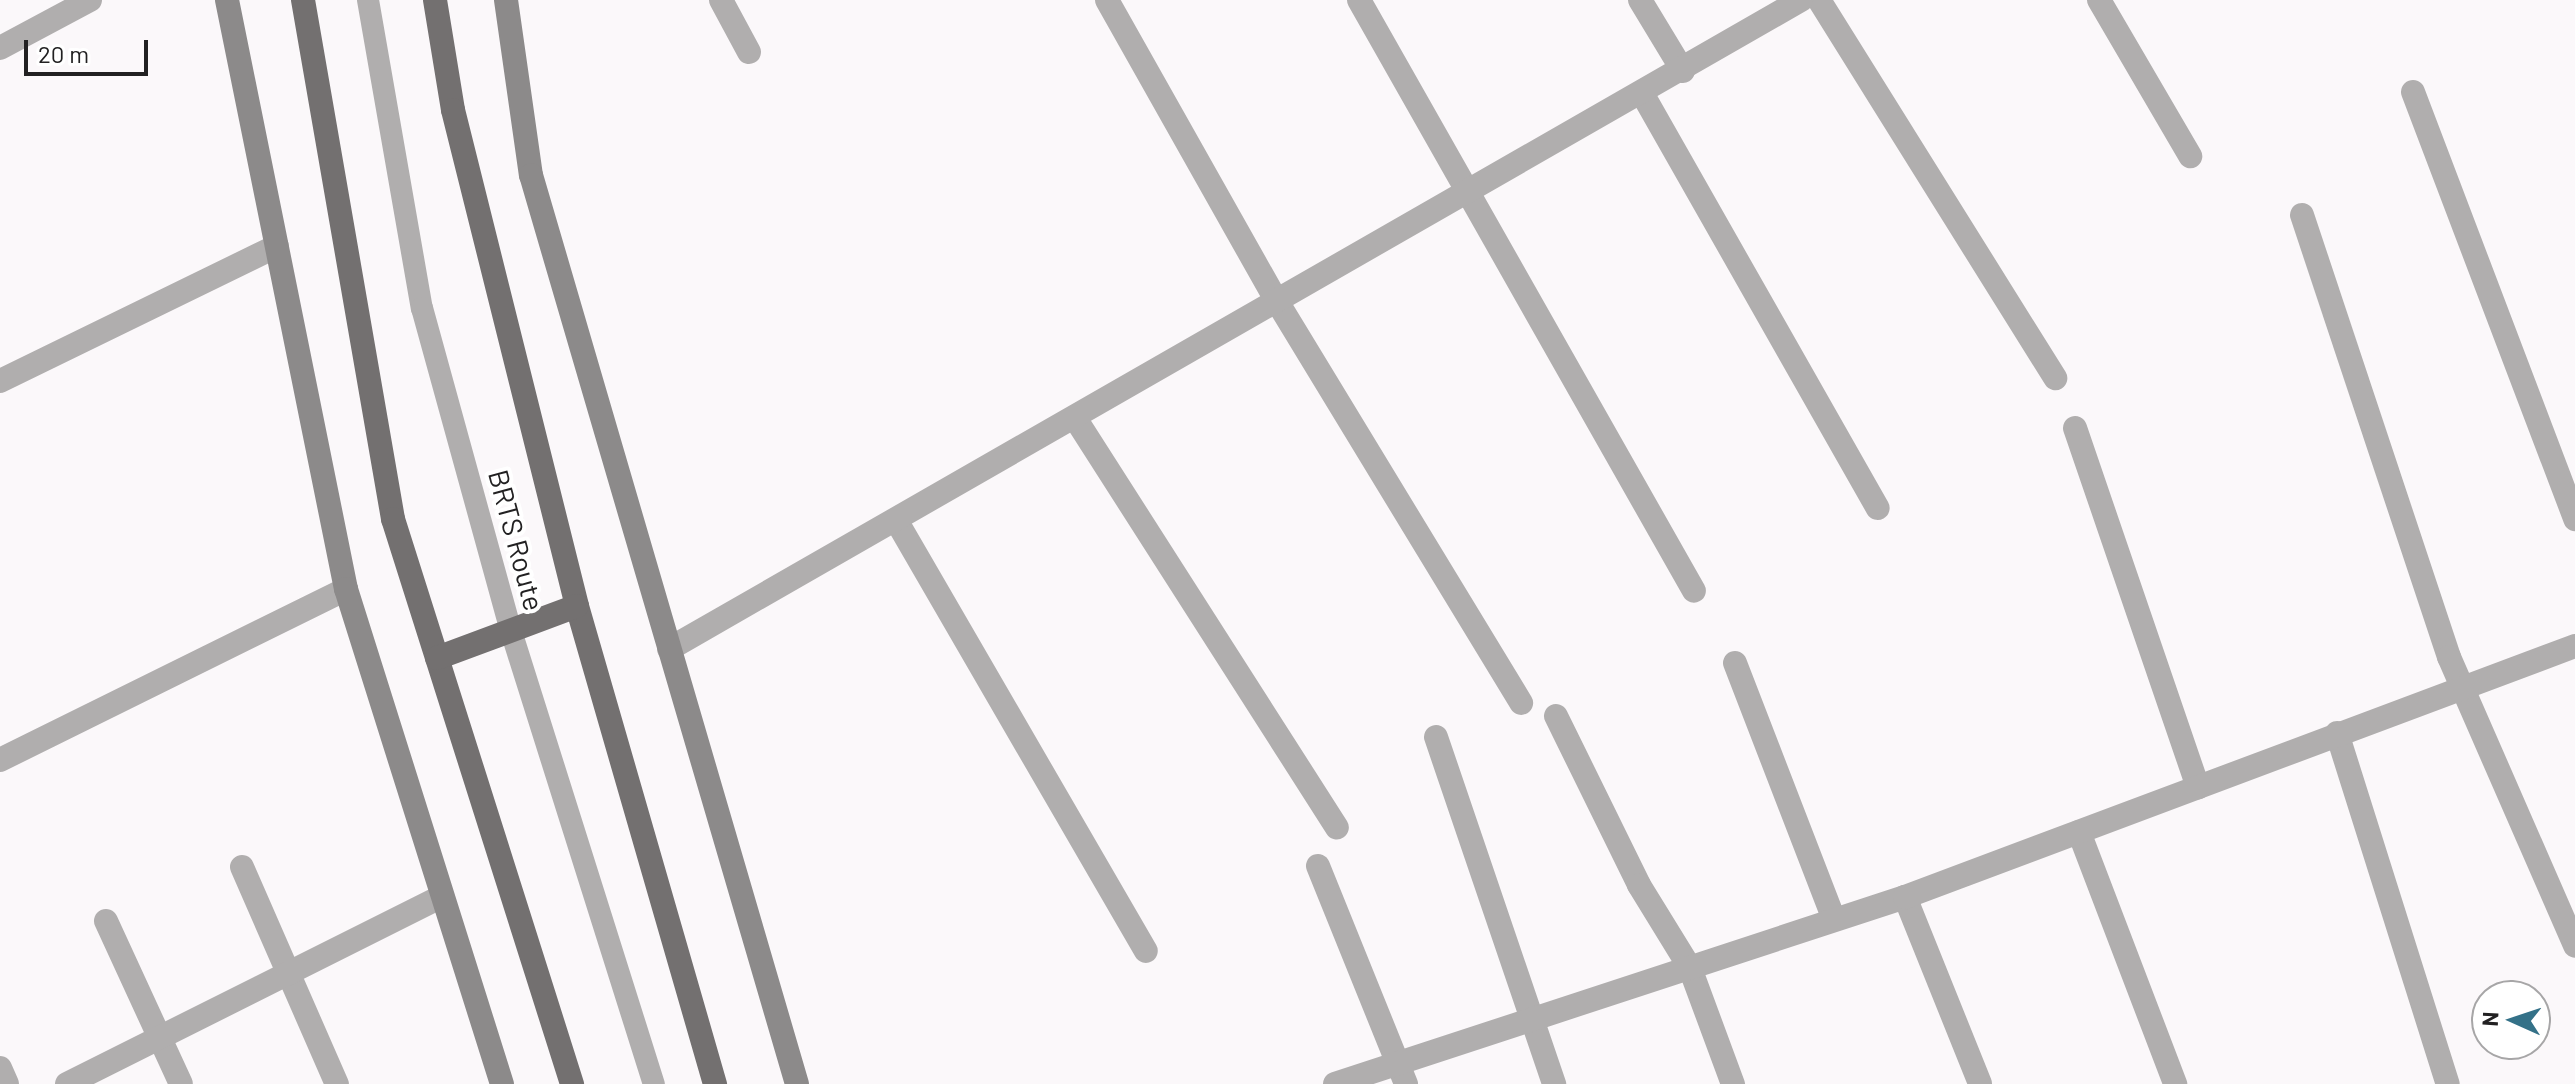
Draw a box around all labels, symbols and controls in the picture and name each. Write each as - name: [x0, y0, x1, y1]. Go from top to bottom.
- scale bar: [28, 24, 152, 74]
- text: 20 m: [38, 39, 89, 68]
- street label: BRTS Route: [482, 466, 552, 614]
- north arrow: [2471, 980, 2551, 1060]
- text: N: [2476, 1011, 2502, 1027]

